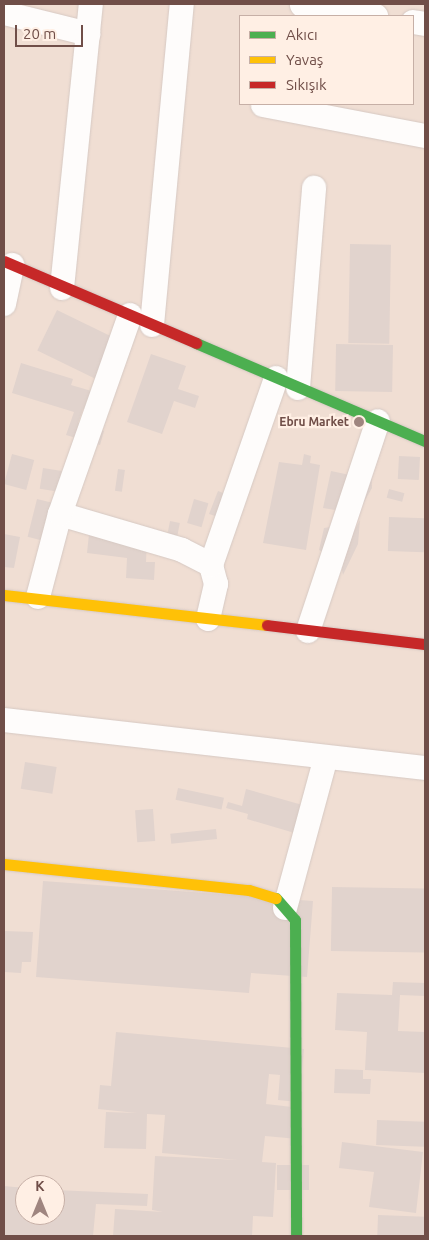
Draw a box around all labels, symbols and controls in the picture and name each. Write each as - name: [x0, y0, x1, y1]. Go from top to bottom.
- scale bar: [18, 15, 85, 47]
- legend: [239, 15, 414, 105]
- text: 20 m: [23, 25, 56, 42]
- text: Akıcı: [286, 26, 318, 43]
- text: Yavaş: [286, 51, 323, 68]
- text: Sıkışık: [286, 76, 326, 93]
- place label: Ebru Market: [279, 415, 349, 429]
- marker: Ebru Market: [353, 416, 365, 428]
- north arrow: [15, 1175, 65, 1225]
- text: K: [35, 1178, 45, 1194]

